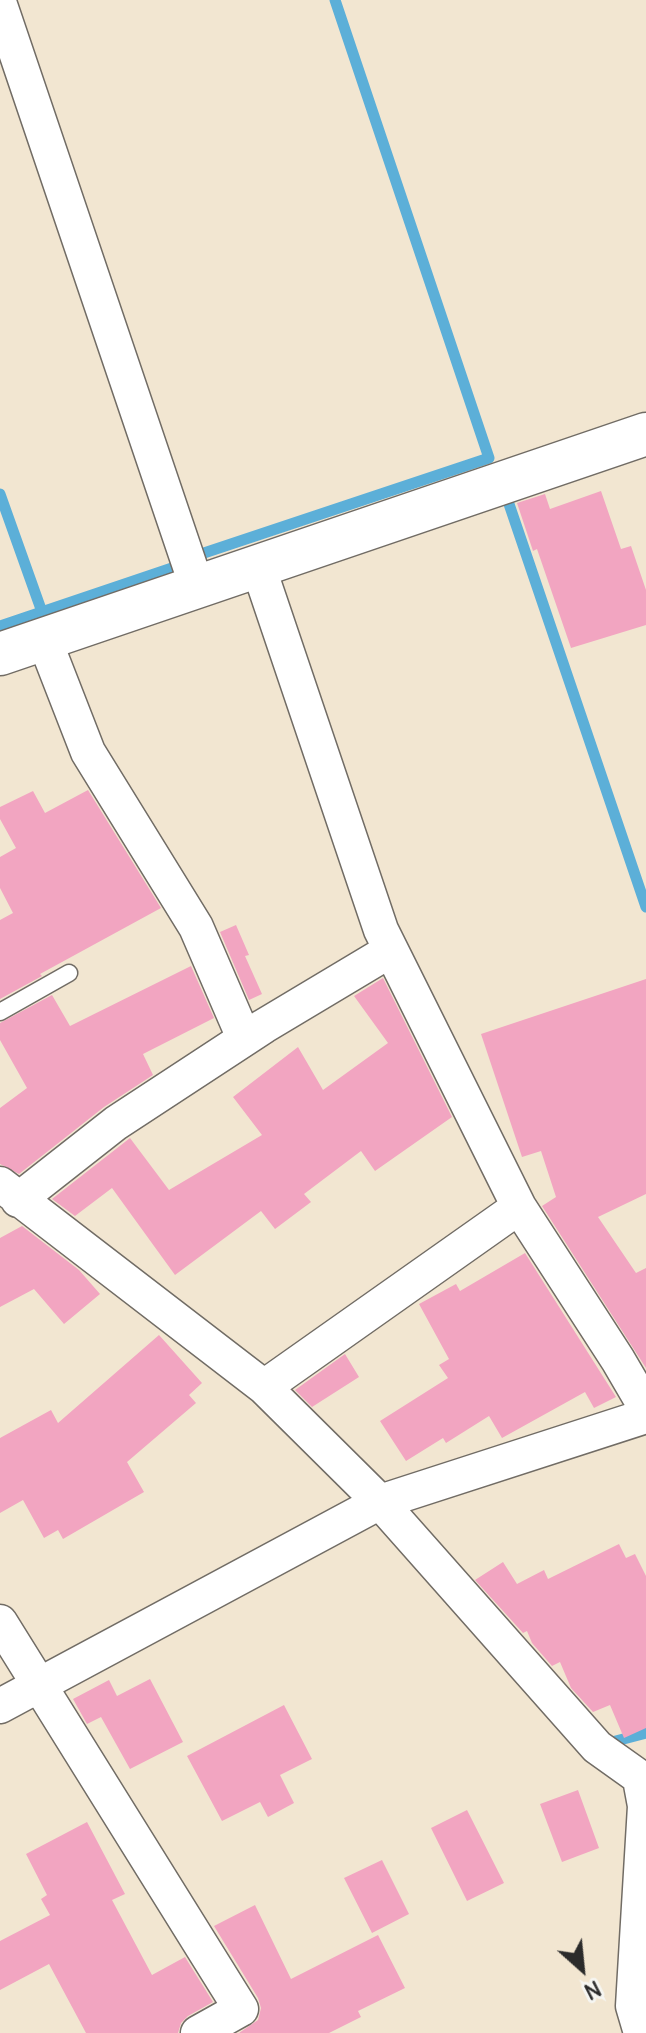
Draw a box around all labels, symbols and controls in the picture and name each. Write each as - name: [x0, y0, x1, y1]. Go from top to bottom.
- north arrow: [542, 1929, 622, 2009]
- text: N: [580, 1974, 606, 2006]

